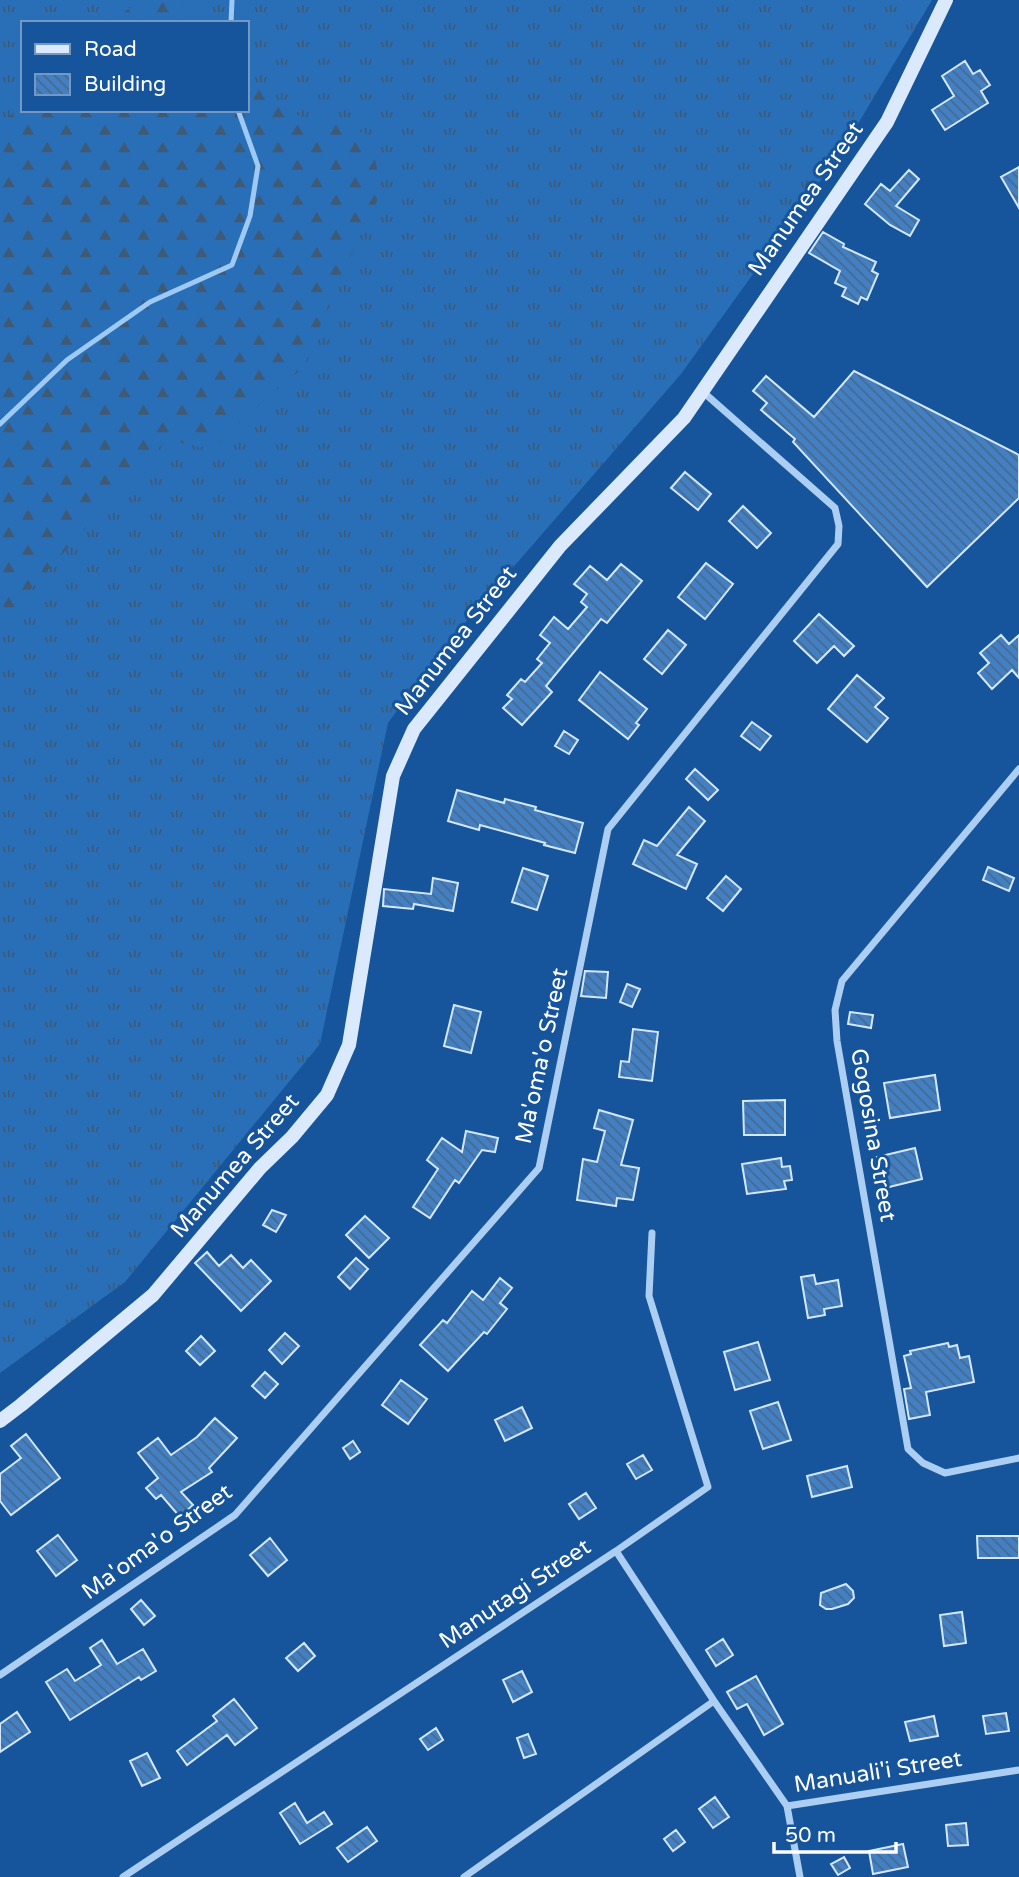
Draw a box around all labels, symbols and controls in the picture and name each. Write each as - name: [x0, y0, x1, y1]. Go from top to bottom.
- legend: [21, 21, 248, 112]
- text: Road: [84, 37, 137, 62]
- text: Building: [84, 72, 166, 97]
- street label: Manumea Street: [742, 116, 870, 282]
- street label: Manumea Street: [389, 561, 523, 721]
- street label: Ma'oma'o Street: [510, 965, 574, 1146]
- street label: Gogosina Street: [844, 1046, 902, 1224]
- street label: Manumea Street: [165, 1088, 305, 1244]
- street label: Ma'oma'o Street: [76, 1478, 238, 1606]
- street label: Manutagi Street: [434, 1533, 596, 1655]
- street label: Manuali'i Street: [792, 1745, 964, 1799]
- scale bar: [774, 1811, 897, 1855]
- text: 50 m: [785, 1823, 836, 1848]

